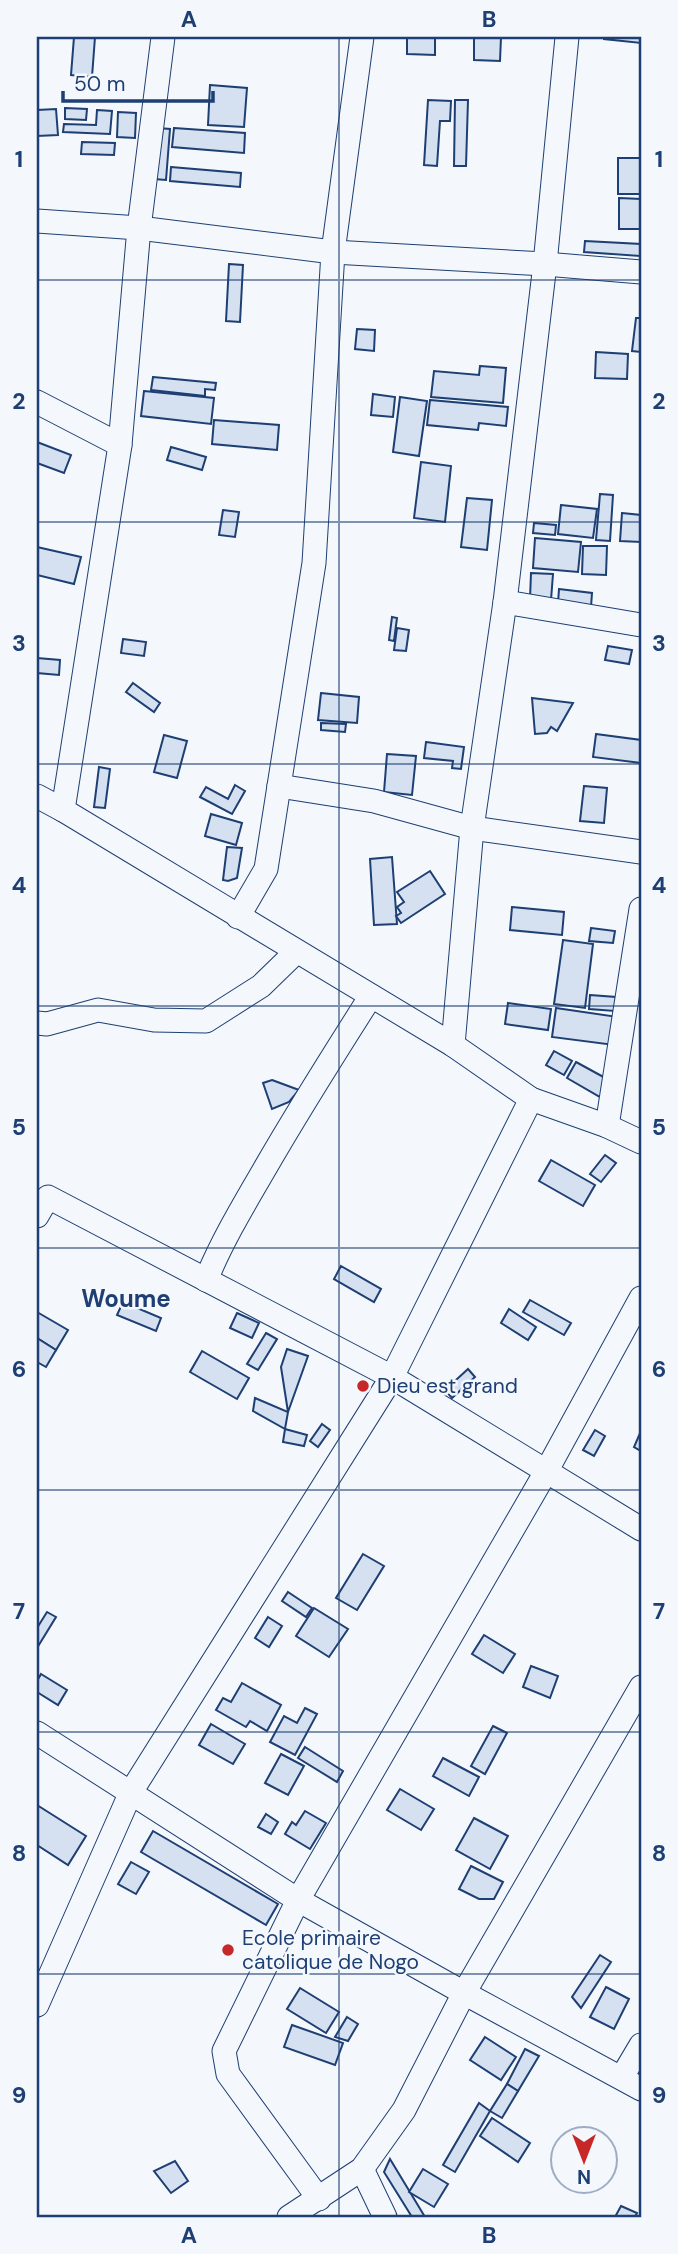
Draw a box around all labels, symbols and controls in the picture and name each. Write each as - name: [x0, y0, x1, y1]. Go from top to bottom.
- text: A: [181, 4, 197, 34]
- text: B: [482, 4, 496, 34]
- scale bar: [63, 60, 214, 104]
- text: 50 m: [74, 70, 125, 98]
- text: 1: [15, 144, 23, 174]
- text: 1: [655, 144, 663, 174]
- text: 2: [12, 386, 26, 416]
- text: 2: [652, 386, 666, 416]
- text: 3: [12, 628, 26, 658]
- text: 3: [652, 628, 666, 658]
- text: 4: [12, 870, 27, 900]
- text: 4: [652, 870, 667, 900]
- text: 5: [12, 1112, 26, 1142]
- text: 5: [652, 1112, 666, 1142]
- district label: Woume: [81, 1283, 171, 1314]
- text: 6: [12, 1354, 26, 1384]
- text: 6: [652, 1354, 666, 1384]
- place label: Dieu est grand: [377, 1372, 518, 1400]
- marker: Dieu est grand: [355, 1378, 371, 1394]
- text: 7: [13, 1596, 25, 1626]
- text: 7: [653, 1596, 665, 1626]
- text: 8: [12, 1838, 26, 1868]
- text: 8: [652, 1838, 666, 1868]
- place label: Ecole primaire catolique de Nogo: [242, 1924, 419, 1976]
- marker: Ecole primaire catolique de Nogo: [220, 1942, 236, 1958]
- text: 9: [12, 2080, 26, 2110]
- text: 9: [652, 2080, 666, 2110]
- north arrow: [548, 2124, 618, 2194]
- text: N: [577, 2164, 591, 2189]
- text: A: [181, 2220, 197, 2250]
- text: B: [482, 2220, 496, 2250]

